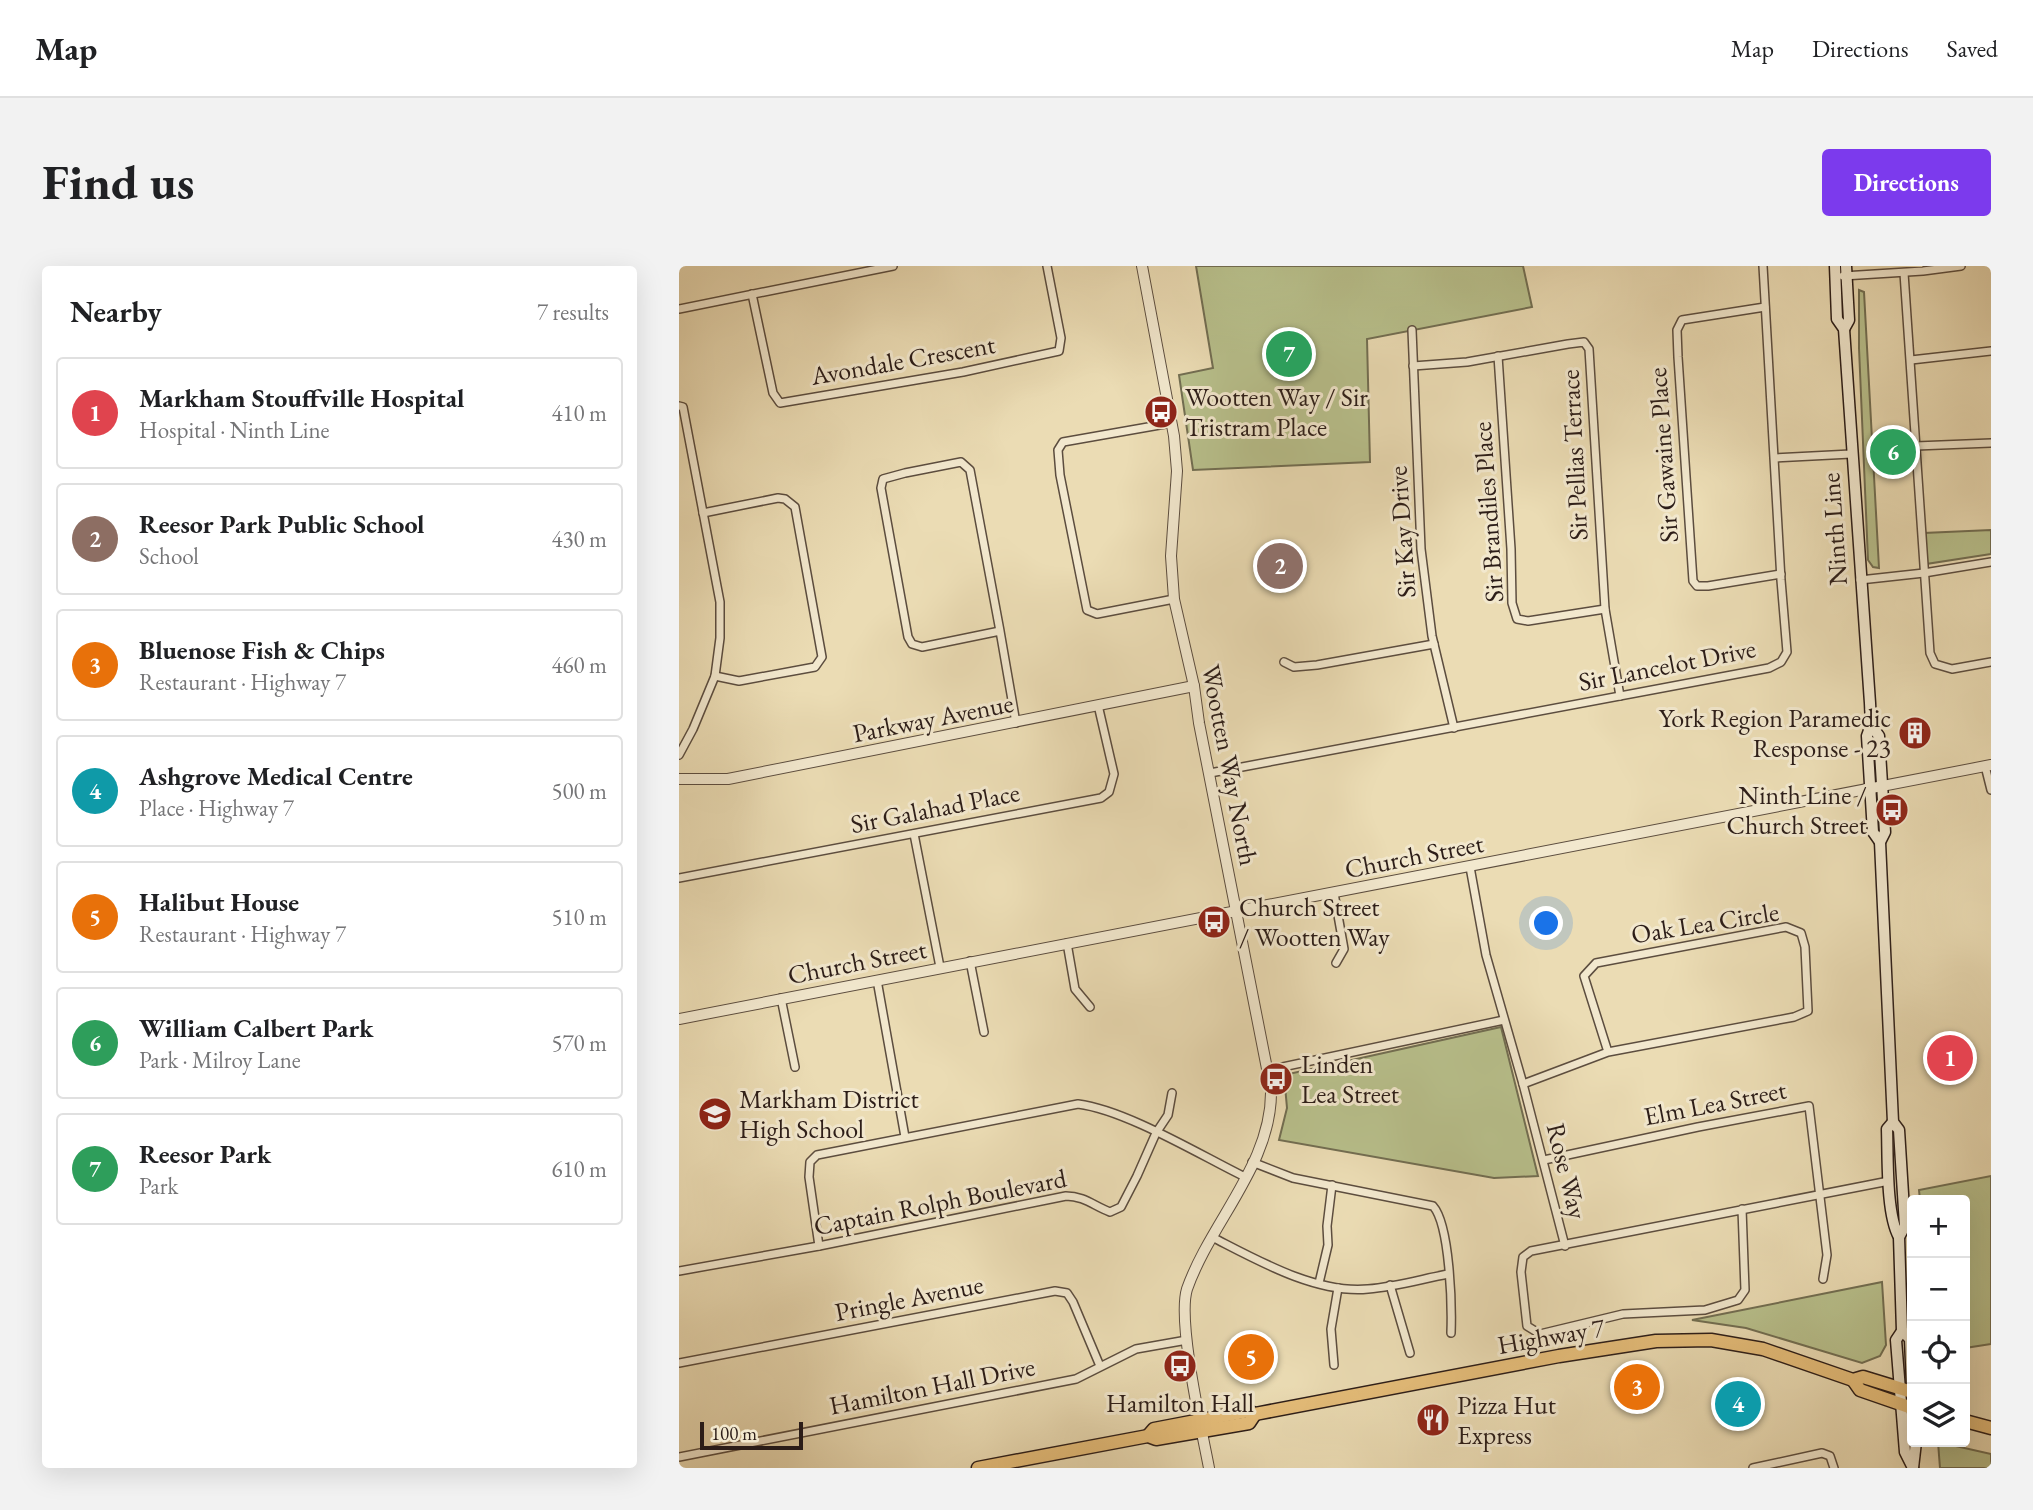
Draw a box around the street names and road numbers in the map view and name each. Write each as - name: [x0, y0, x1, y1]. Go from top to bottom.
- street label: Avondale Crescent: [807, 327, 998, 393]
- street label: Sir Gawaine Place: [1640, 366, 1686, 544]
- street label: Sir Pellias Terrace: [1553, 369, 1595, 541]
- street label: Sir Brandiles Place: [1465, 420, 1511, 604]
- street label: Sir Kay Drive: [1380, 465, 1424, 599]
- street label: Ninth Line: [1813, 472, 1855, 586]
- street label: Sir Lancelot Drive: [1575, 631, 1759, 699]
- street label: Wootten Way North: [1194, 662, 1266, 868]
- street label: Parkway Avenue: [850, 686, 1016, 750]
- street label: Sir Galahad Place: [848, 775, 1022, 841]
- street label: Church Street: [1342, 826, 1486, 886]
- street label: Oak Lea Circle: [1629, 895, 1781, 951]
- street label: Church Street: [785, 932, 929, 992]
- street label: Elm Lea Street: [1641, 1073, 1789, 1133]
- street label: Rose Way: [1539, 1119, 1595, 1223]
- street label: Captain Rolph Boulevard: [811, 1161, 1070, 1243]
- street label: Pringle Avenue: [832, 1267, 986, 1329]
- street label: Highway 7: [1495, 1310, 1608, 1362]
- street label: Hamilton Hall Drive: [826, 1349, 1038, 1423]

